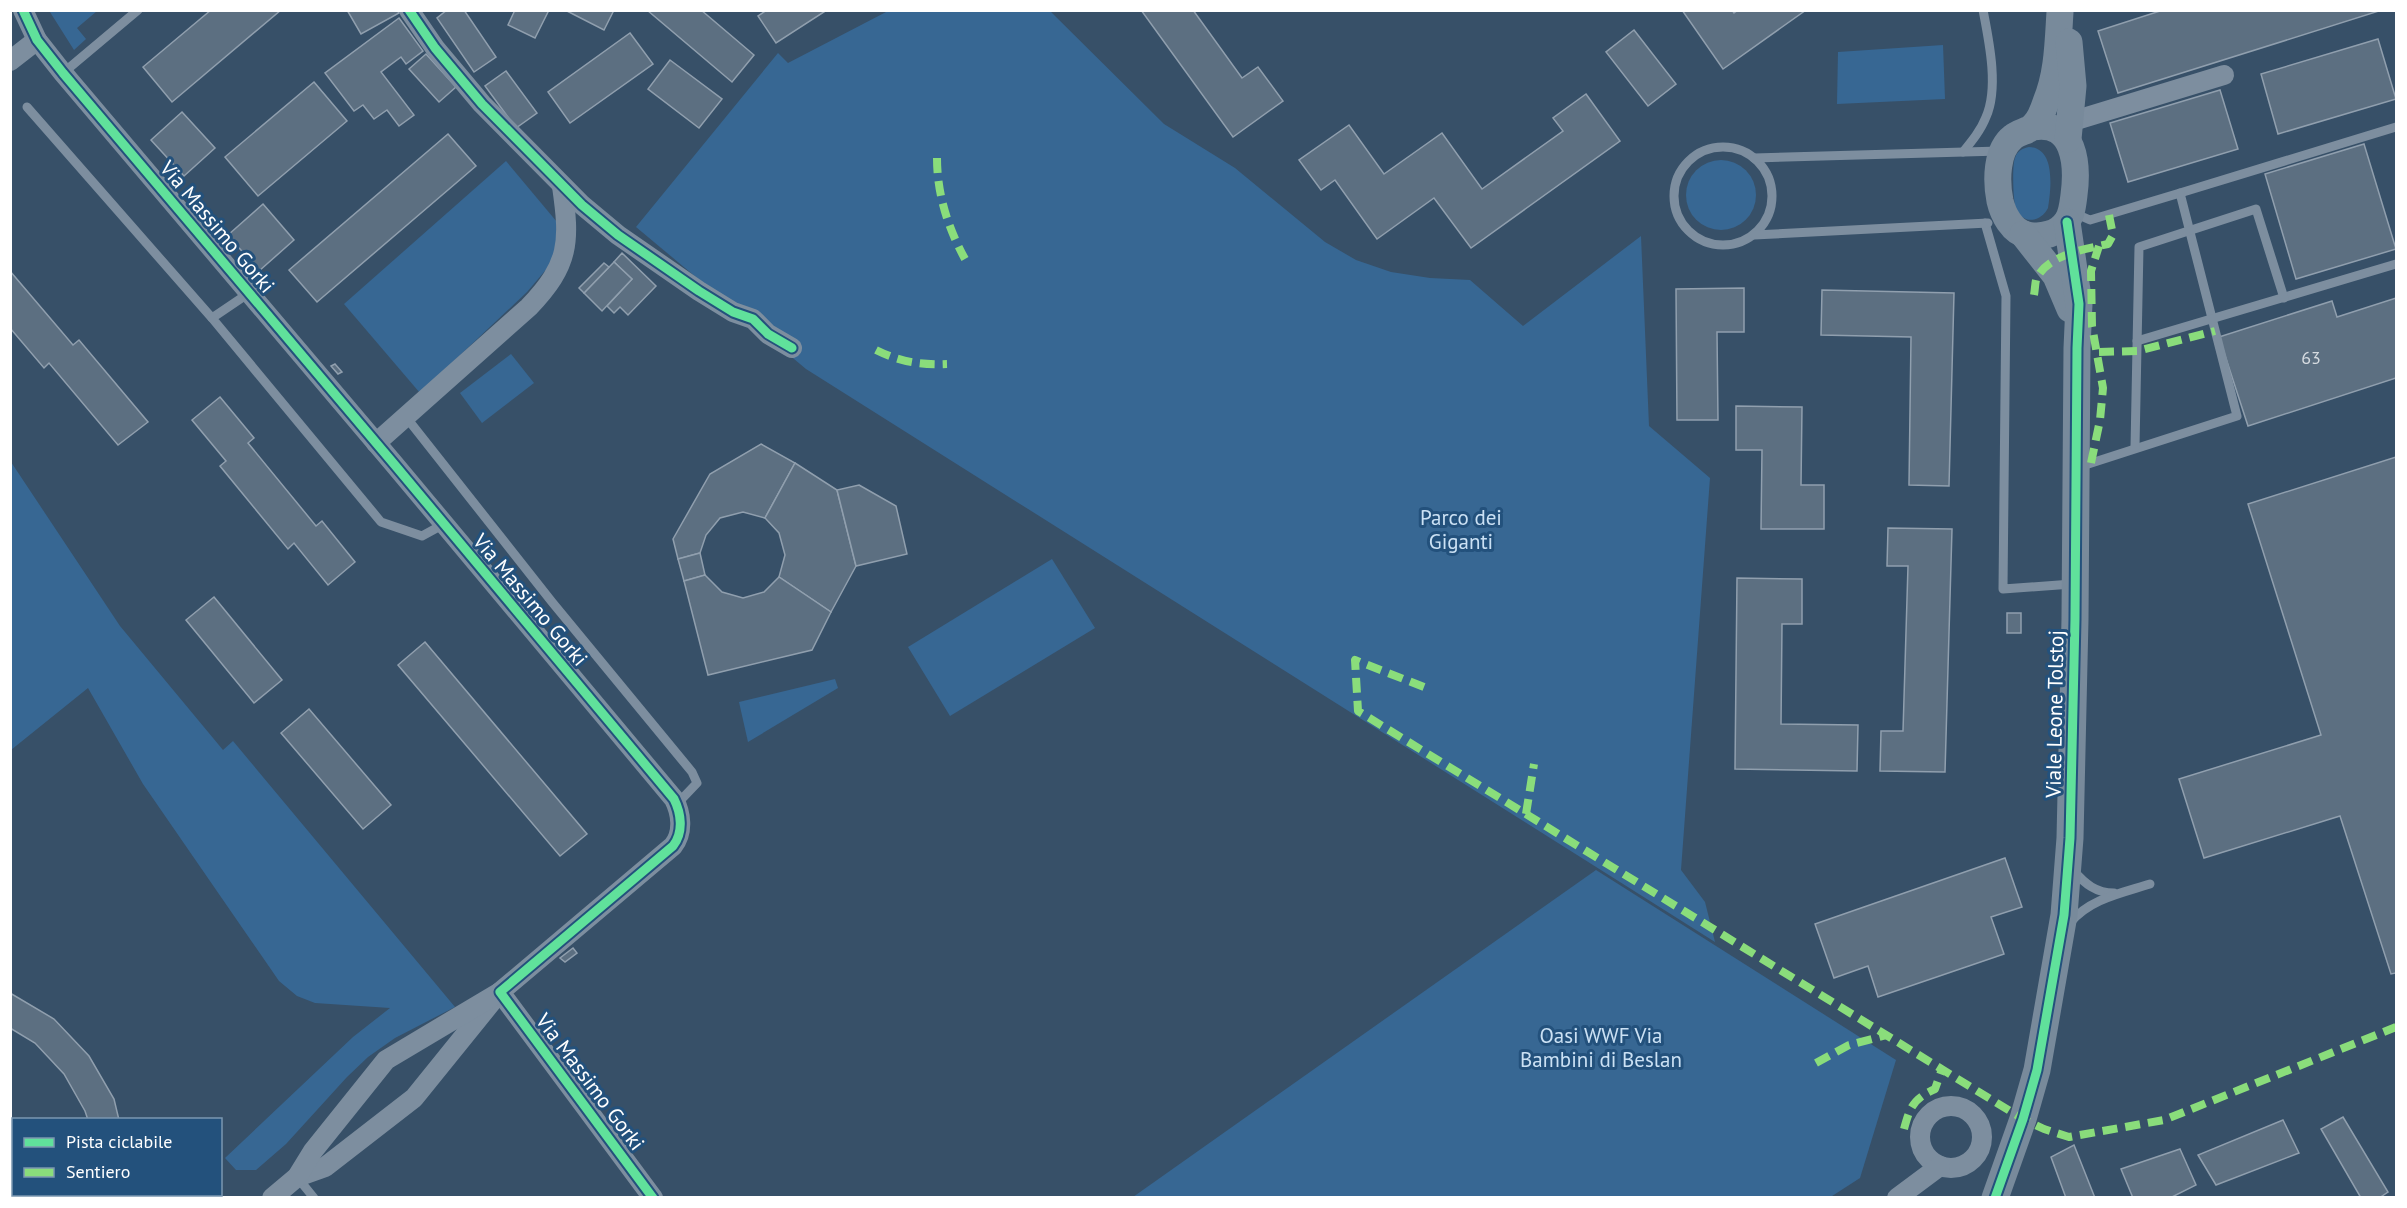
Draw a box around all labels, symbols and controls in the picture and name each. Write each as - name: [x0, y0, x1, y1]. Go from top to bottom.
- street label: Via Massimo Gorki: [153, 154, 281, 298]
- house number: 63: [2301, 346, 2321, 369]
- park label: Parco dei Giganti: [1420, 504, 1502, 555]
- street label: Via Massimo Gorki: [466, 527, 594, 671]
- street label: Viale Leone Tolstoj: [2040, 630, 2069, 799]
- street label: Via Massimo Gorki: [529, 1007, 651, 1156]
- park label: Oasi WWF Via Bambini di Beslan: [1520, 1022, 1682, 1073]
- legend: [12, 1118, 222, 1196]
- text: Pista ciclabile: [66, 1130, 173, 1153]
- text: Sentiero: [66, 1160, 130, 1183]

